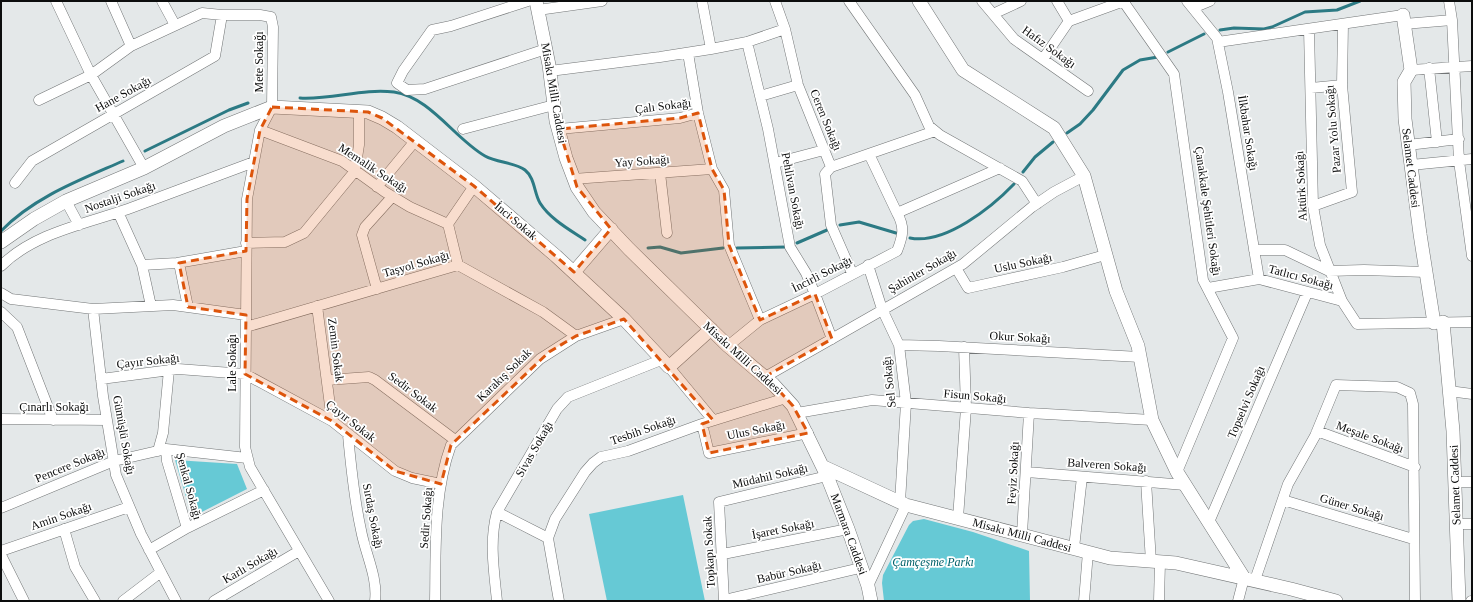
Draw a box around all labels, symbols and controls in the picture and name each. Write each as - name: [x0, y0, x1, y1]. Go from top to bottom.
- street label: Hafız Sokağı: [1019, 23, 1079, 72]
- street label: Mete Sokağı: [252, 31, 266, 93]
- street label: Misakı Milli Caddesi: [538, 42, 570, 145]
- street label: Hane Sokağı: [93, 73, 154, 115]
- street label: Pazar Yolu Sokağı: [1322, 84, 1344, 174]
- street label: Ceren Sokağı: [807, 87, 845, 153]
- street label: İlkbahar Sokağı: [1235, 94, 1261, 172]
- street label: Çalı Sokağı: [634, 96, 692, 116]
- street label: Selamet Caddesi: [1399, 127, 1423, 209]
- street label: Memalik Sokağı: [336, 140, 411, 196]
- street label: Çanakkale Şehitleri Sokağı: [1192, 145, 1224, 277]
- street label: Aktürk Sokağı: [1292, 150, 1310, 221]
- street label: Pehlivan Sokağı: [779, 151, 807, 231]
- street label: Yay Sokağı: [614, 152, 671, 170]
- street label: Nostalji Sokağı: [83, 178, 158, 216]
- street label: İnci Sokak: [492, 199, 540, 243]
- street label: Şahinler Sokağı: [885, 246, 959, 296]
- street label: Taşyol Sokağı: [381, 248, 451, 280]
- street label: Uslu Sokağı: [993, 250, 1054, 276]
- street label: İncirli Sokağı: [790, 253, 855, 295]
- street label: Tatlıcı Sokağı: [1267, 262, 1336, 293]
- street label: Zemin Sokak: [325, 317, 347, 383]
- street label: Misakı Milli Caddesi: [700, 319, 786, 398]
- street label: Okur Sokağı: [989, 328, 1051, 346]
- street label: Lale Sokağı: [225, 334, 239, 392]
- street label: Karakış Sokak: [474, 346, 534, 404]
- street label: Çayır Sokağı: [116, 351, 181, 371]
- street label: Sel Sokağı: [879, 355, 899, 408]
- street label: Topselvi Sokağı: [1224, 363, 1268, 440]
- street label: Sedir Sokak: [385, 369, 441, 415]
- street label: Fisun Sokağı: [943, 386, 1008, 406]
- street label: Gümüşlü Sokağı: [110, 394, 138, 476]
- street label: Çayır Sokak: [323, 397, 379, 445]
- street label: Çınarlı Sokağı: [19, 400, 89, 414]
- street label: Tesbih Sokağı: [608, 412, 678, 448]
- street label: Ulus Sokağı: [726, 417, 787, 443]
- street label: Sivas Sokağı: [512, 418, 556, 479]
- street label: Meşale Sokağı: [1334, 418, 1406, 456]
- street label: Feyiz Sokağı: [1004, 441, 1022, 505]
- street label: Pencere Sokağı: [33, 444, 108, 485]
- street label: Selamet Caddesi: [1447, 444, 1463, 525]
- street label: Şenkal Sokağı: [173, 451, 205, 522]
- street label: Balveren Sokağı: [1067, 455, 1148, 475]
- street label: Müdahil Sokağı: [731, 460, 810, 491]
- street label: Sırdaş Sokağı: [360, 482, 386, 551]
- street label: Sedir Sokağı: [417, 486, 435, 549]
- street label: Marmara Caddesi: [828, 491, 870, 577]
- street label: Güner Sokağı: [1318, 491, 1386, 524]
- street label: Amin Sokağı: [29, 499, 94, 533]
- street label: Misakı Milli Caddesi: [971, 515, 1074, 555]
- street label: Topkapı Sokak: [700, 516, 718, 588]
- street label: İşaret Sokağı: [751, 516, 816, 542]
- street label: Karlı Sokağı: [220, 543, 280, 586]
- park label: Çamçeşme Parkı: [892, 555, 974, 569]
- street label: Babür Sokağı: [755, 558, 823, 586]

